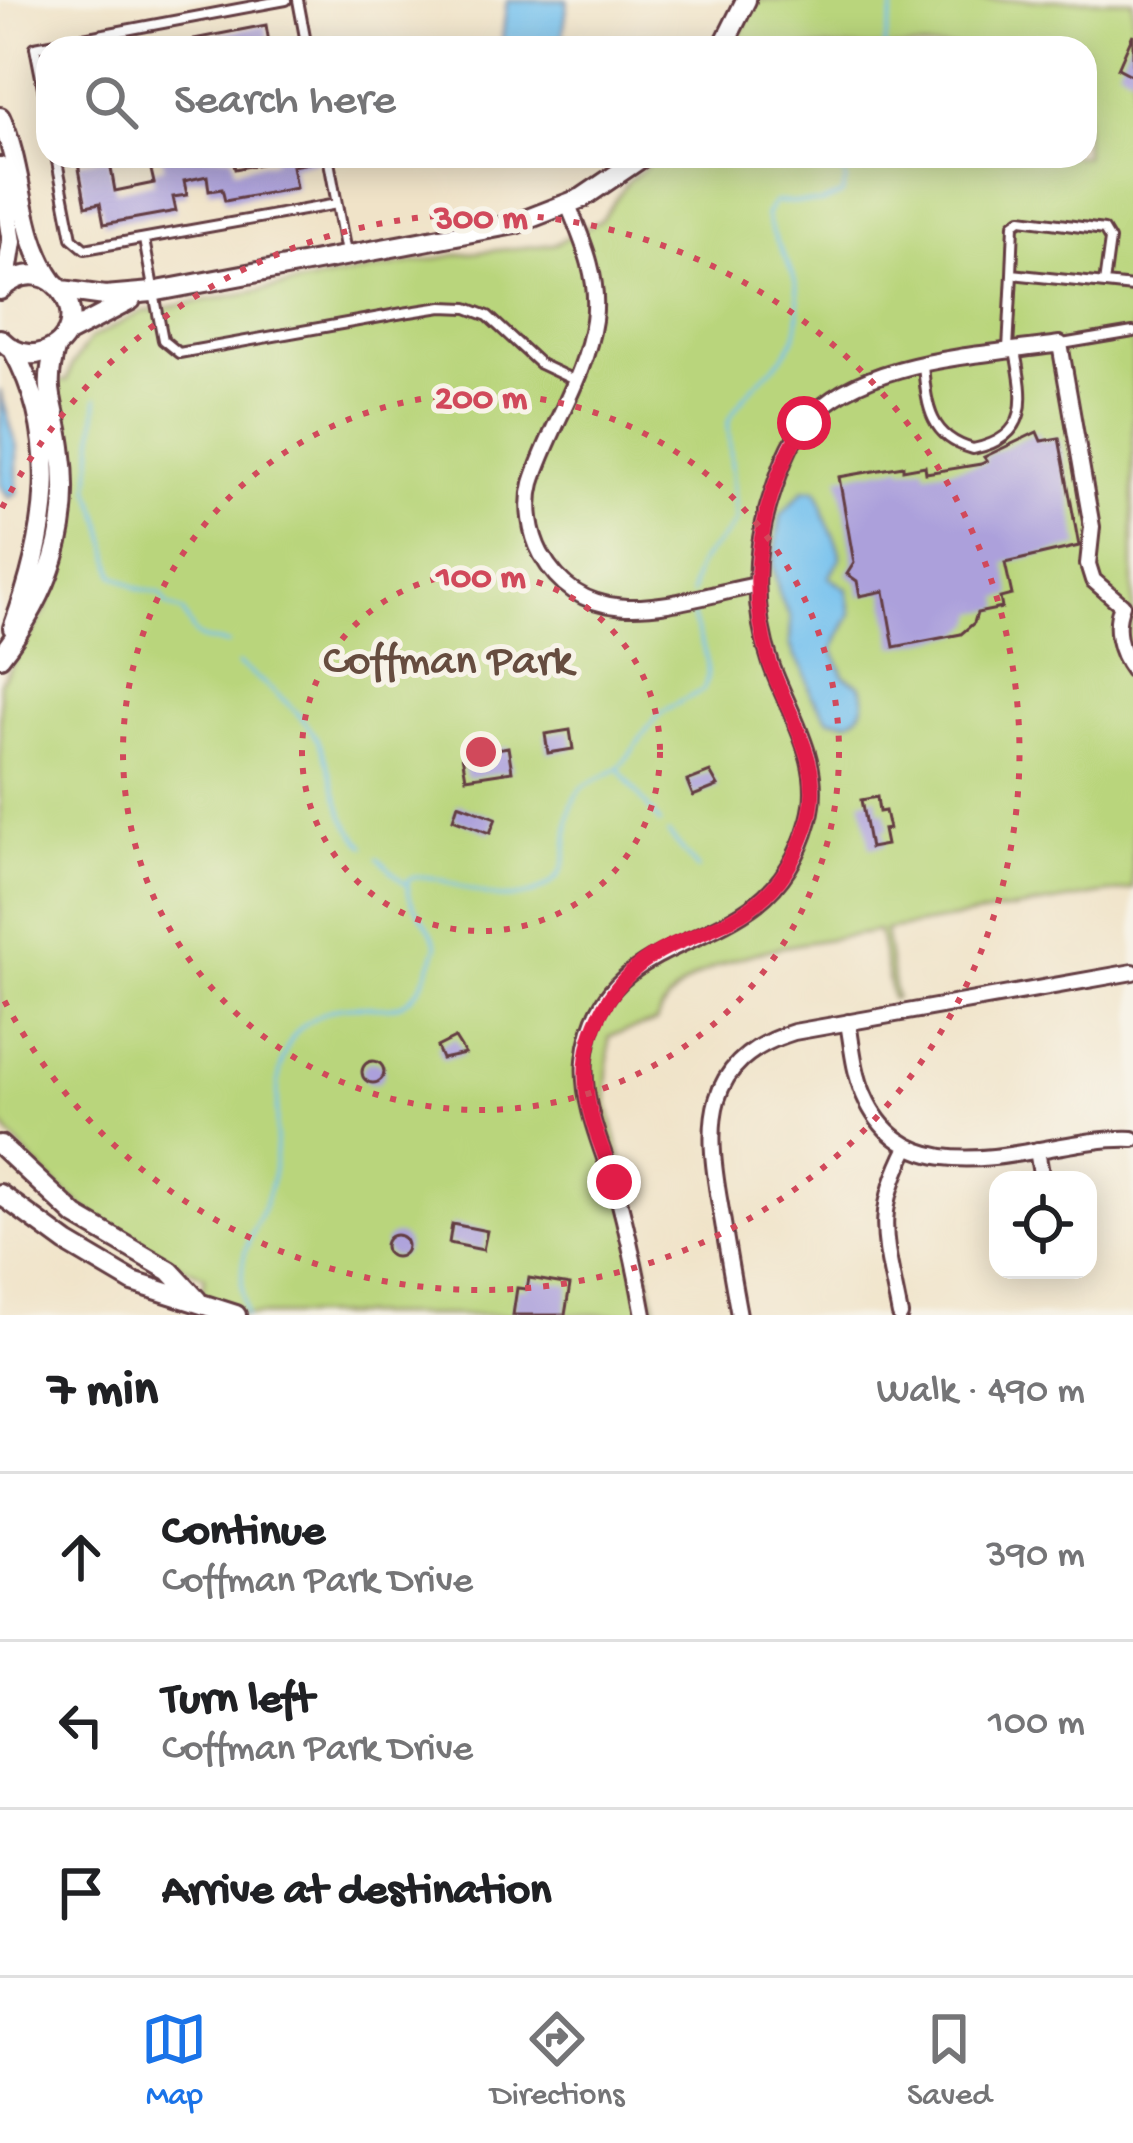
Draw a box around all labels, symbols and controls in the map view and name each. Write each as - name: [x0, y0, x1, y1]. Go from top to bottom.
- search box: [36, 36, 1097, 168]
- icon: search: [78, 69, 144, 135]
- text: Search here: [174, 76, 396, 129]
- text: 300 m: [433, 199, 528, 242]
- text: 200 m: [435, 379, 528, 422]
- route start: [777, 396, 831, 450]
- text: 100 m: [434, 558, 526, 601]
- park label: Coffman Park: [323, 637, 577, 690]
- centre of rings: [460, 731, 502, 773]
- route end: [587, 1155, 641, 1209]
- map controls: [989, 1171, 1097, 1279]
- button: locate: [989, 1171, 1097, 1279]
- text: 7 min: [48, 1363, 158, 1423]
- text: Walk · 490 m: [876, 1370, 1085, 1416]
- text: Continue: [162, 1507, 325, 1560]
- icon: ahead: [48, 1524, 114, 1590]
- text: 390 m: [986, 1534, 1085, 1580]
- text: Coffman Park Drive: [162, 1560, 473, 1606]
- text: Turn left: [162, 1675, 314, 1728]
- icon: left: [48, 1692, 114, 1758]
- text: 100 m: [988, 1702, 1085, 1748]
- text: Coffman Park Drive: [162, 1728, 473, 1774]
- icon: arrive: [48, 1860, 114, 1926]
- text: Arrive at destination: [162, 1866, 551, 1919]
- tab: Map: [141, 2006, 207, 2116]
- tab: Directions: [490, 2006, 624, 2116]
- tab: Saved: [907, 2006, 992, 2116]

